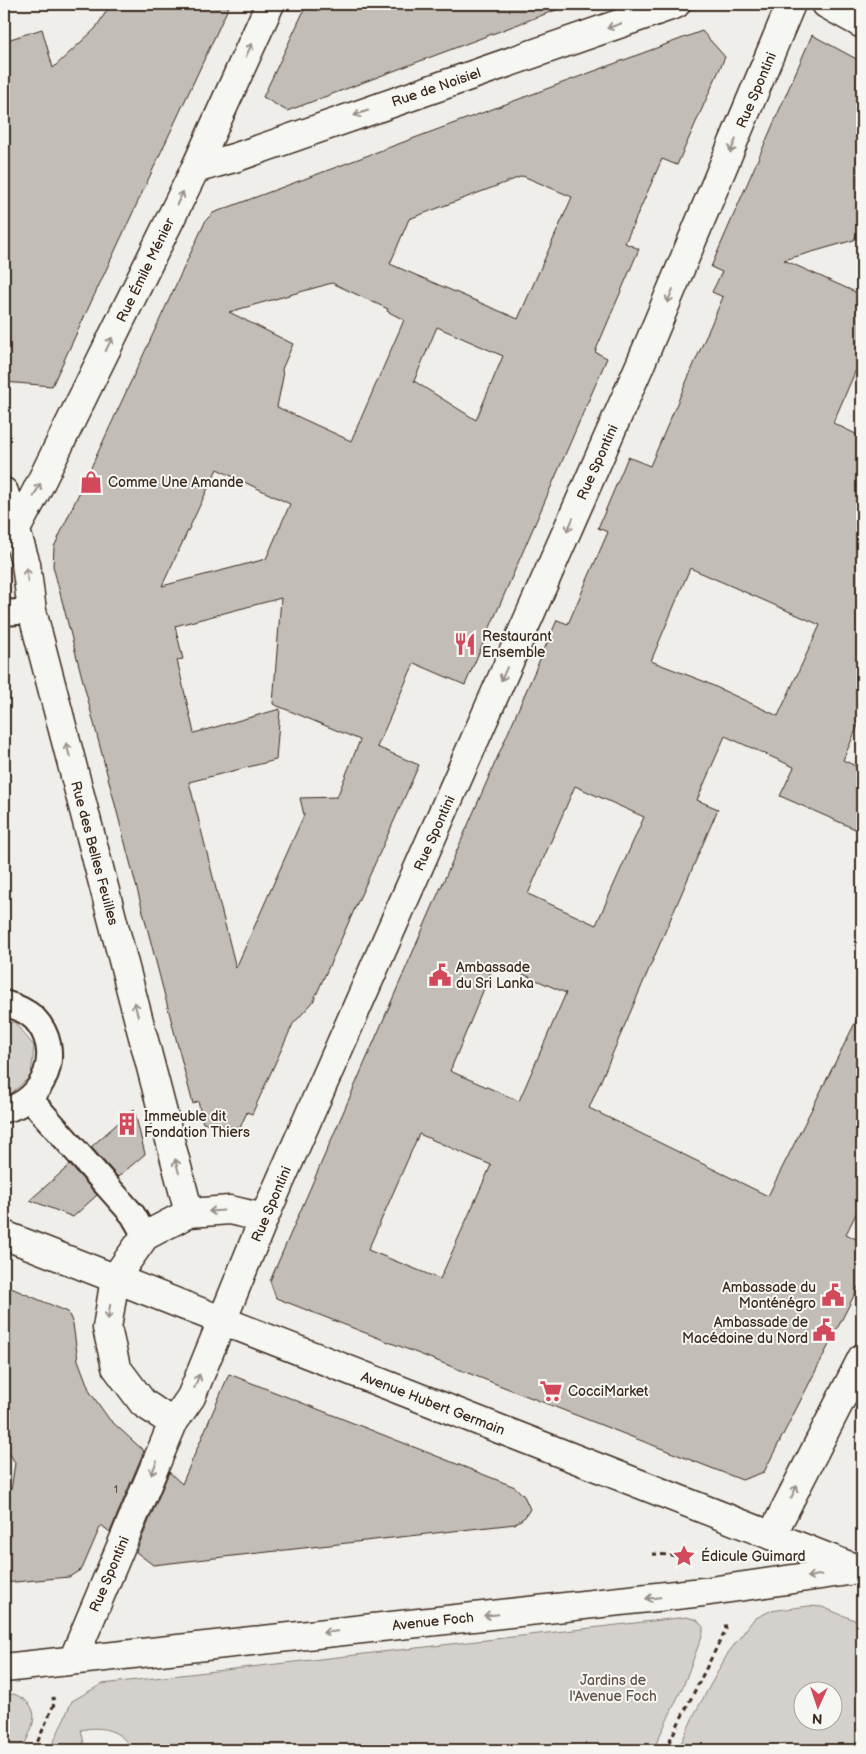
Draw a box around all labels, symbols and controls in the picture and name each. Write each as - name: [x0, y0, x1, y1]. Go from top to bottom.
- one-way arrow: [606, 21, 622, 31]
- one-way arrow: [244, 43, 254, 58]
- street label: Rue Spontini: [733, 50, 780, 131]
- street label: Rue de Noisiel: [389, 64, 483, 111]
- one-way arrow: [353, 109, 369, 119]
- one-way arrow: [727, 138, 737, 153]
- one-way arrow: [176, 191, 186, 206]
- street label: Rue Émile Ménier: [112, 214, 178, 325]
- one-way arrow: [664, 288, 674, 303]
- one-way arrow: [105, 337, 114, 352]
- street label: Rue Spontini: [573, 422, 622, 503]
- shop icon: Comme Une Amande: [78, 469, 104, 495]
- place label: Comme Une Amande: [108, 474, 244, 491]
- one-way arrow: [32, 482, 42, 497]
- one-way arrow: [564, 517, 574, 532]
- one-way arrow: [22, 567, 32, 583]
- place label: Restaurant Ensemble: [482, 628, 552, 661]
- restaurant icon: Restaurant Ensemble: [452, 631, 478, 657]
- one-way arrow: [499, 666, 509, 681]
- one-way arrow: [63, 742, 72, 758]
- street label: Rue des Belles Feuilles: [67, 779, 122, 927]
- street label: Rue Spontini: [410, 793, 459, 874]
- place label: Ambassade du Sri Lanka: [456, 959, 534, 992]
- public building icon: Ambassade du Sri Lanka: [427, 962, 453, 988]
- one-way arrow: [131, 1001, 140, 1017]
- place label: Immeuble dit Fondation Thiers: [144, 1108, 250, 1141]
- building icon: Immeuble dit Fondation Thiers: [114, 1111, 140, 1137]
- one-way arrow: [172, 1158, 181, 1174]
- street label: Rue Spontini: [248, 1164, 295, 1245]
- one-way arrow: [208, 1206, 224, 1216]
- place label: Ambassade du Monténégro: [722, 1279, 816, 1312]
- public building icon: Ambassade du Monténégro: [820, 1282, 846, 1308]
- one-way arrow: [104, 1303, 114, 1319]
- place label: Ambassade de Macédoine du Nord: [682, 1314, 808, 1347]
- public building icon: Ambassade de Macédoine du Nord: [811, 1317, 837, 1343]
- street label: Avenue Hubert Germain: [358, 1368, 507, 1439]
- one-way arrow: [193, 1373, 202, 1389]
- supermarket icon: CocciMarket: [538, 1378, 564, 1404]
- place label: CocciMarket: [568, 1383, 649, 1400]
- one-way arrow: [149, 1460, 159, 1475]
- house number: 1: [114, 1483, 118, 1496]
- one-way arrow: [790, 1485, 799, 1500]
- street label: Rue Spontini: [86, 1534, 133, 1615]
- place icon: Édicule Guimard: [671, 1543, 697, 1569]
- place label: Édicule Guimard: [701, 1547, 805, 1565]
- one-way arrow: [806, 1572, 822, 1582]
- one-way arrow: [645, 1593, 661, 1602]
- street label: Avenue Foch: [391, 1609, 475, 1634]
- one-way arrow: [484, 1610, 500, 1620]
- one-way arrow: [322, 1627, 338, 1637]
- park label: Jardins de l'Avenue Foch: [569, 1672, 657, 1705]
- north arrow: [794, 1682, 844, 1732]
- text: N: [812, 1710, 823, 1727]

